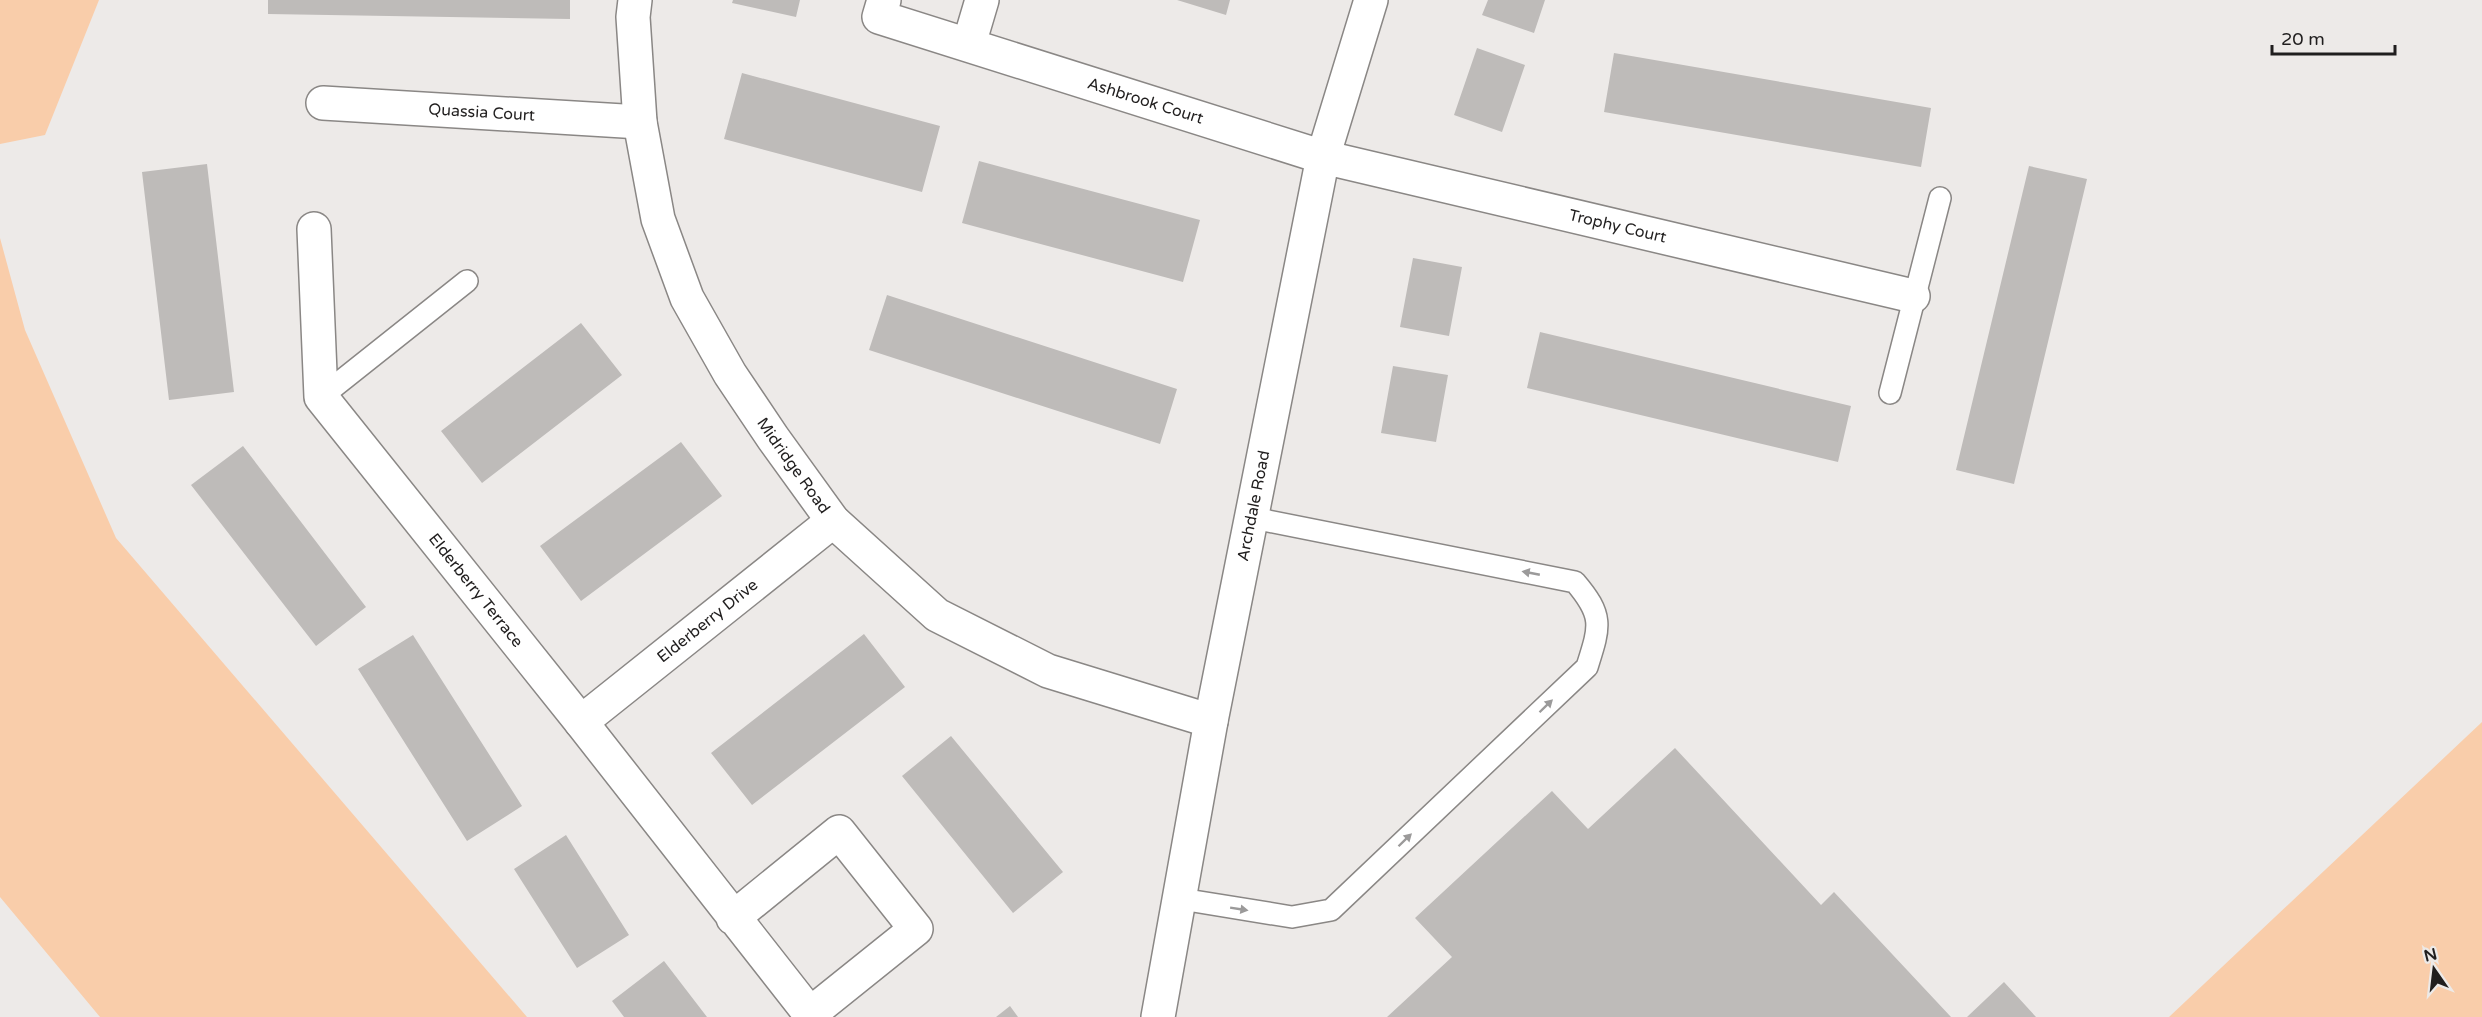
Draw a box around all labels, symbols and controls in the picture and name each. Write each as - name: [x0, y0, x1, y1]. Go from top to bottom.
- scale bar: [2272, 18, 2395, 56]
- text: 20 m: [2281, 28, 2325, 50]
- street label: Ashbrook Court: [1085, 73, 1206, 129]
- street label: Quassia Court: [428, 99, 536, 126]
- street label: Trophy Court: [1567, 205, 1668, 248]
- street label: Midridge Road: [752, 414, 834, 518]
- street label: Archdale Road: [1233, 449, 1274, 563]
- street label: Elderberry Terrace: [424, 529, 527, 652]
- one-way arrow: [1521, 568, 1540, 577]
- street label: Elderberry Drive: [653, 575, 762, 667]
- one-way arrow: [1539, 699, 1553, 713]
- one-way arrow: [1397, 833, 1412, 847]
- one-way arrow: [1229, 905, 1248, 914]
- north arrow: [2404, 939, 2464, 999]
- text: N: [2422, 944, 2439, 967]

